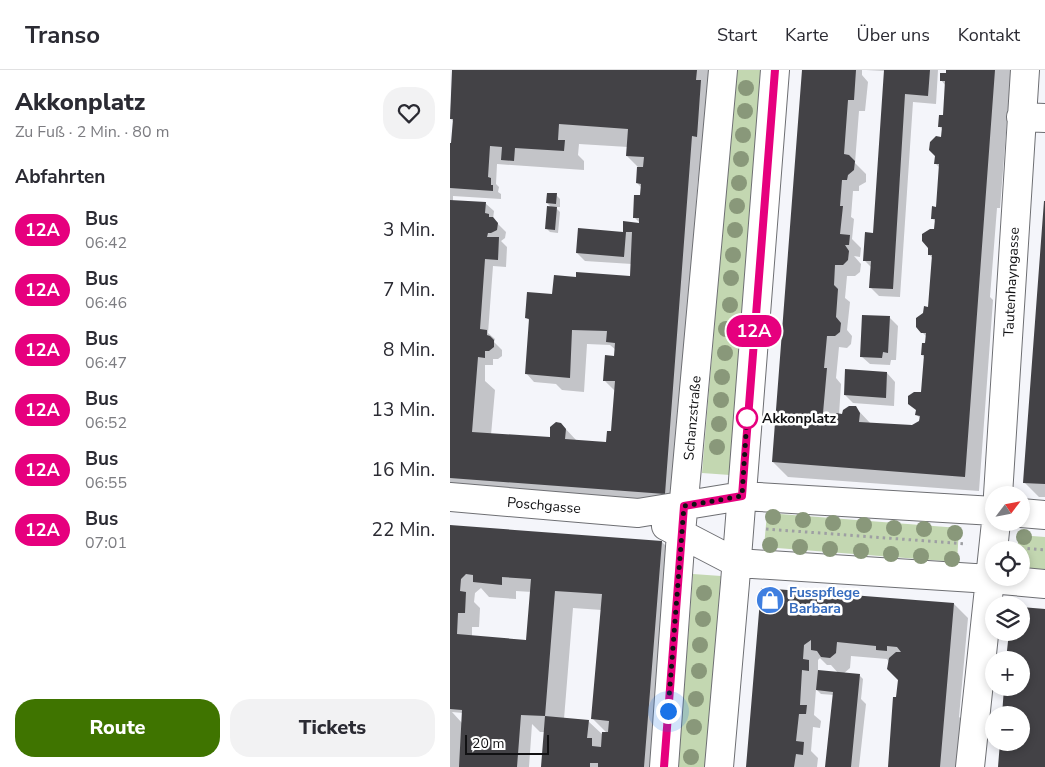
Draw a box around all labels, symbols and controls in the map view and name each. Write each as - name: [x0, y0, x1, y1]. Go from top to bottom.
- text: Transo: [25, 19, 100, 51]
- text: Start: [717, 23, 757, 47]
- text: Karte: [785, 23, 829, 47]
- text: Über uns: [857, 23, 930, 47]
- text: Kontakt: [958, 23, 1020, 47]
- text: Akkonplatz: [15, 86, 145, 118]
- button: heart: [383, 87, 435, 139]
- text: Zu Fuß · 2 Min. · 80 m: [15, 121, 169, 143]
- text: Abfahrten: [15, 164, 105, 190]
- text: Bus: [85, 206, 118, 232]
- text: 3 Min.: [383, 217, 435, 243]
- text: 12A: [25, 218, 60, 242]
- street label: Tautenhayngasse: [999, 227, 1024, 337]
- text: 06:42: [85, 232, 127, 254]
- text: Bus: [85, 266, 118, 292]
- text: 7 Min.: [383, 277, 435, 303]
- text: 12A: [25, 278, 60, 302]
- text: 06:46: [85, 292, 127, 314]
- line badge: 12A: [725, 315, 783, 347]
- text: 12A: [737, 319, 772, 343]
- text: Bus: [85, 326, 118, 352]
- text: 8 Min.: [383, 337, 435, 363]
- text: 12A: [25, 338, 60, 362]
- text: 06:47: [85, 352, 127, 374]
- street label: Schanzstraße: [679, 375, 706, 461]
- text: Bus: [85, 386, 118, 412]
- text: 13 Min.: [372, 397, 435, 423]
- text: 12A: [25, 398, 60, 422]
- marker: Akkonplatz: [736, 407, 758, 429]
- place label: Akkonplatz: [762, 409, 836, 428]
- text: 06:52: [85, 412, 127, 434]
- text: Bus: [85, 446, 118, 472]
- text: 16 Min.: [372, 457, 435, 483]
- text: 12A: [25, 458, 60, 482]
- text: 06:55: [85, 472, 127, 494]
- north arrow: [985, 486, 1030, 531]
- map controls: [985, 486, 1030, 751]
- street label: Poschgasse: [506, 493, 582, 518]
- text: Bus: [85, 506, 118, 532]
- text: 22 Min.: [372, 517, 435, 543]
- text: 12A: [25, 518, 60, 542]
- text: 07:01: [85, 532, 127, 554]
- button: locate: [985, 541, 1030, 586]
- place label: Fusspflege Barbara: [789, 583, 860, 618]
- shop icon: Fusspflege Barbara: [755, 585, 785, 615]
- button: layers: [985, 596, 1030, 641]
- button: +: [985, 651, 1030, 696]
- button: Route: [15, 699, 220, 757]
- button: Tickets: [230, 699, 435, 757]
- your location: [656, 699, 681, 724]
- button: −: [985, 706, 1030, 751]
- scale bar: [465, 732, 549, 755]
- text: 20 m: [472, 734, 504, 753]

